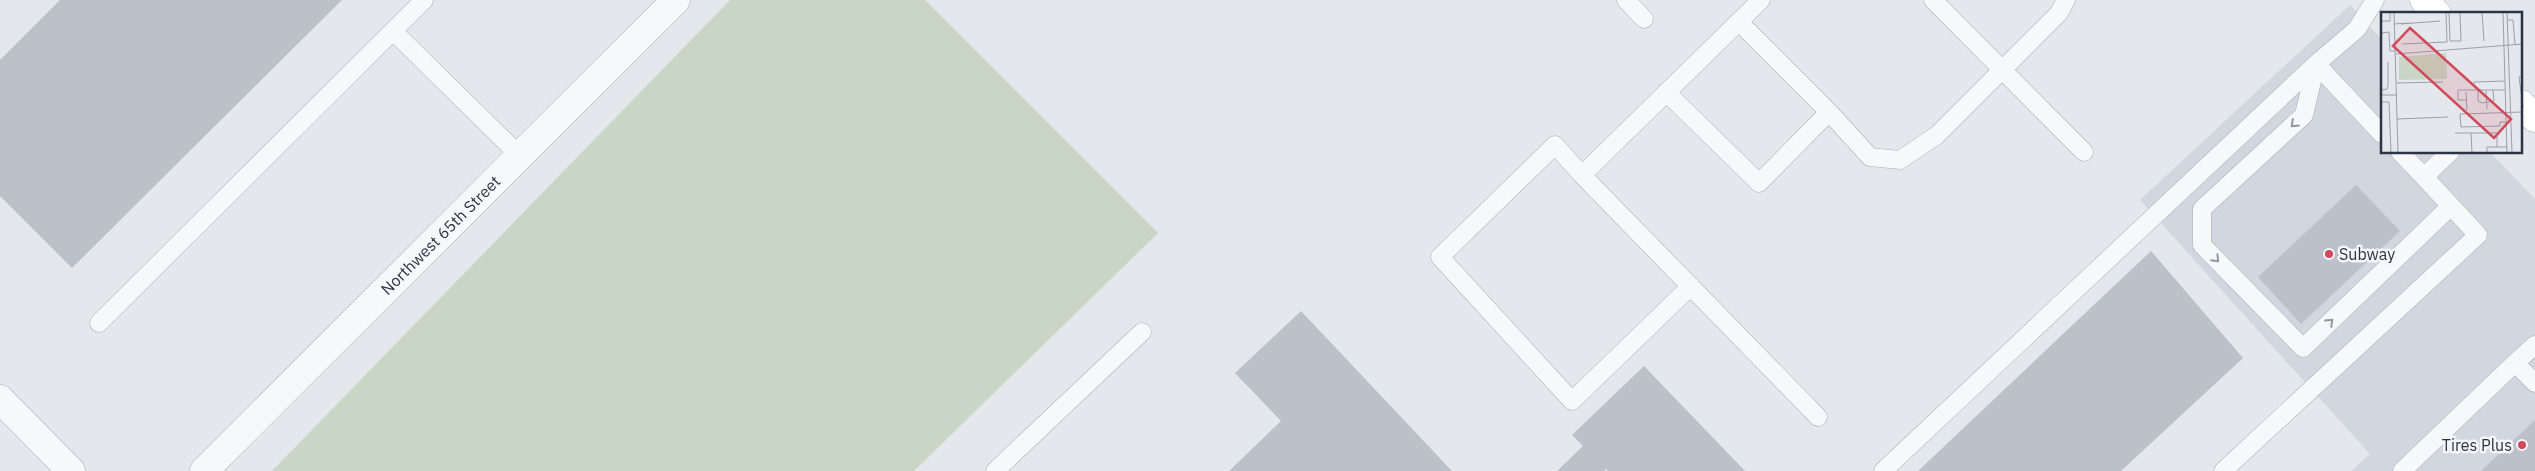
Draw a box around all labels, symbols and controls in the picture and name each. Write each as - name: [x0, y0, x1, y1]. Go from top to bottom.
- inset map: [2381, 12, 2522, 154]
- one-way arrow: [2290, 118, 2299, 127]
- street label: Northwest 65th Street: [377, 171, 504, 299]
- place label: Subway: [2339, 244, 2395, 264]
- marker: Subway: [2323, 248, 2335, 260]
- one-way arrow: [2210, 253, 2219, 262]
- one-way arrow: [2324, 319, 2333, 328]
- place label: Tires Plus: [2442, 435, 2512, 455]
- marker: Tires Plus: [2516, 439, 2528, 451]

